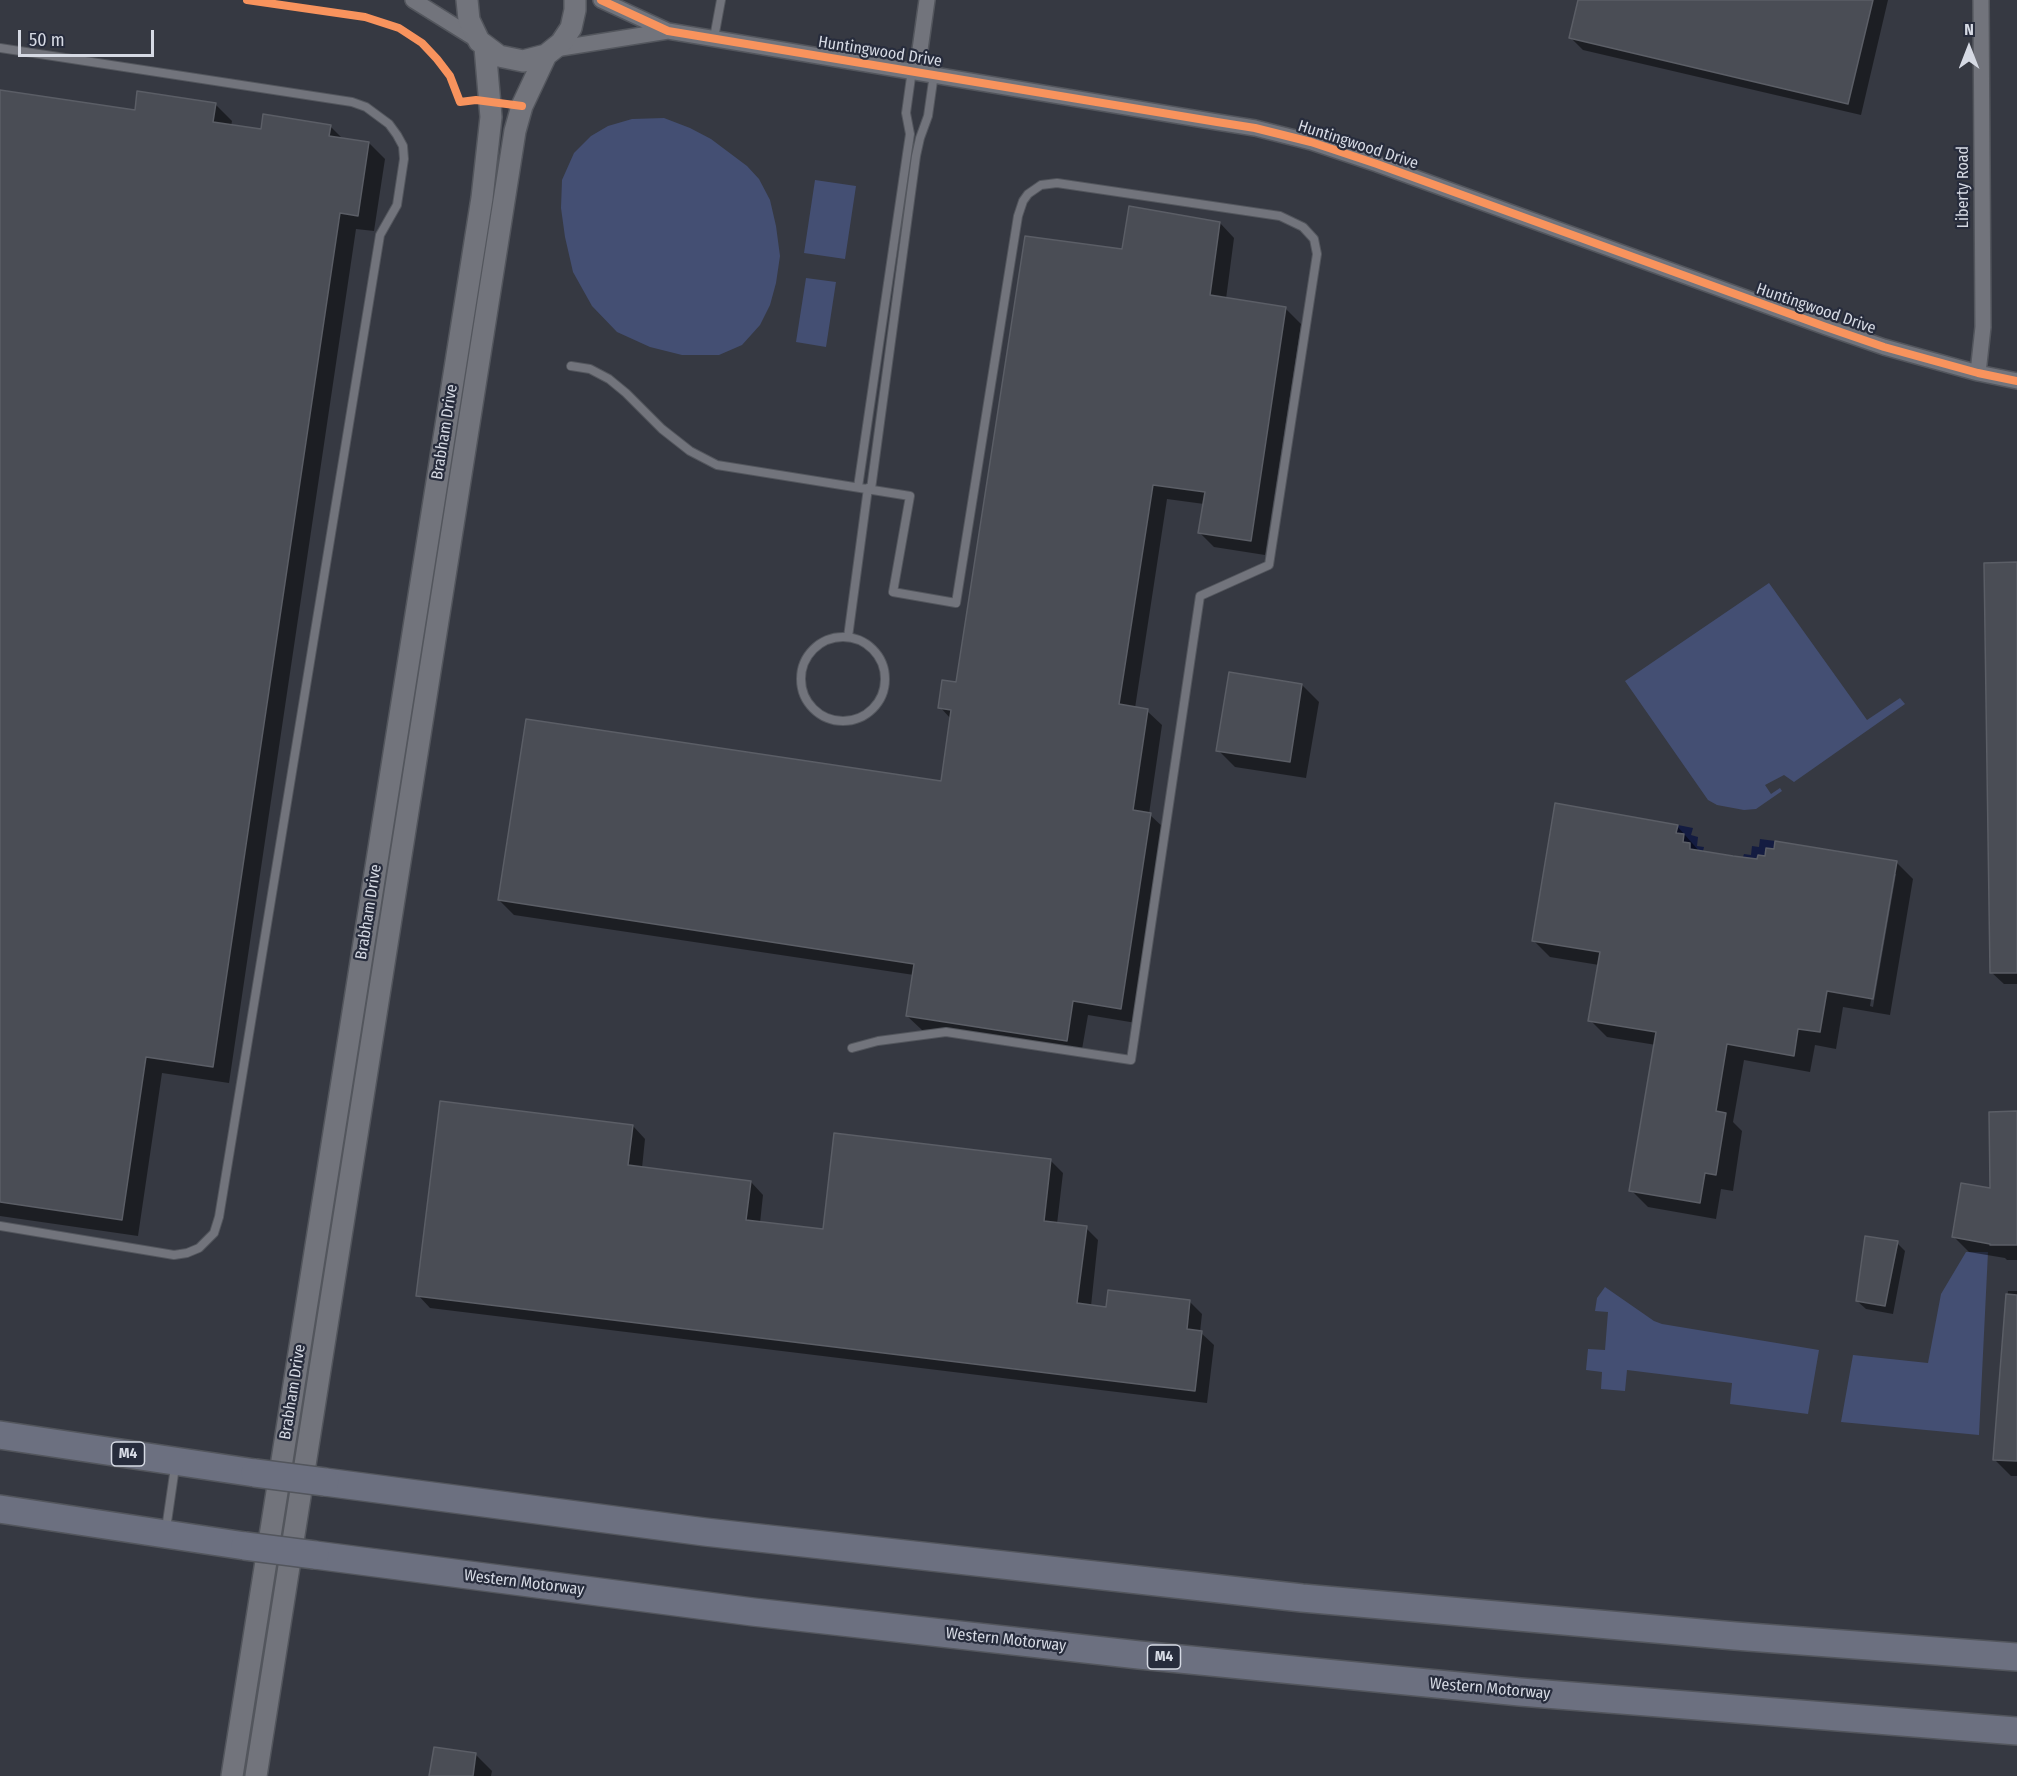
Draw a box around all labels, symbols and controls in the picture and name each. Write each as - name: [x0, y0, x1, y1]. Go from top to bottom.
- scale bar: [21, 18, 158, 56]
- north arrow: [1939, 18, 1999, 78]
- text: N: [1964, 20, 1974, 39]
- text: 50 m: [29, 29, 65, 51]
- street label: Huntingwood Drive: [817, 33, 943, 71]
- street label: Huntingwood Drive: [1295, 117, 1421, 173]
- street label: Liberty Road: [1954, 146, 1974, 228]
- street label: Huntingwood Drive: [1754, 280, 1878, 338]
- street label: Brabham Drive: [428, 383, 462, 481]
- street label: Brabham Drive: [352, 863, 386, 961]
- street label: Brabham Drive: [276, 1343, 310, 1441]
- road number: M4: [112, 1442, 144, 1466]
- street label: Western Motorway: [463, 1566, 585, 1600]
- street label: Western Motorway: [945, 1624, 1067, 1656]
- road number: M4: [1148, 1645, 1180, 1669]
- street label: Western Motorway: [1429, 1674, 1551, 1704]

